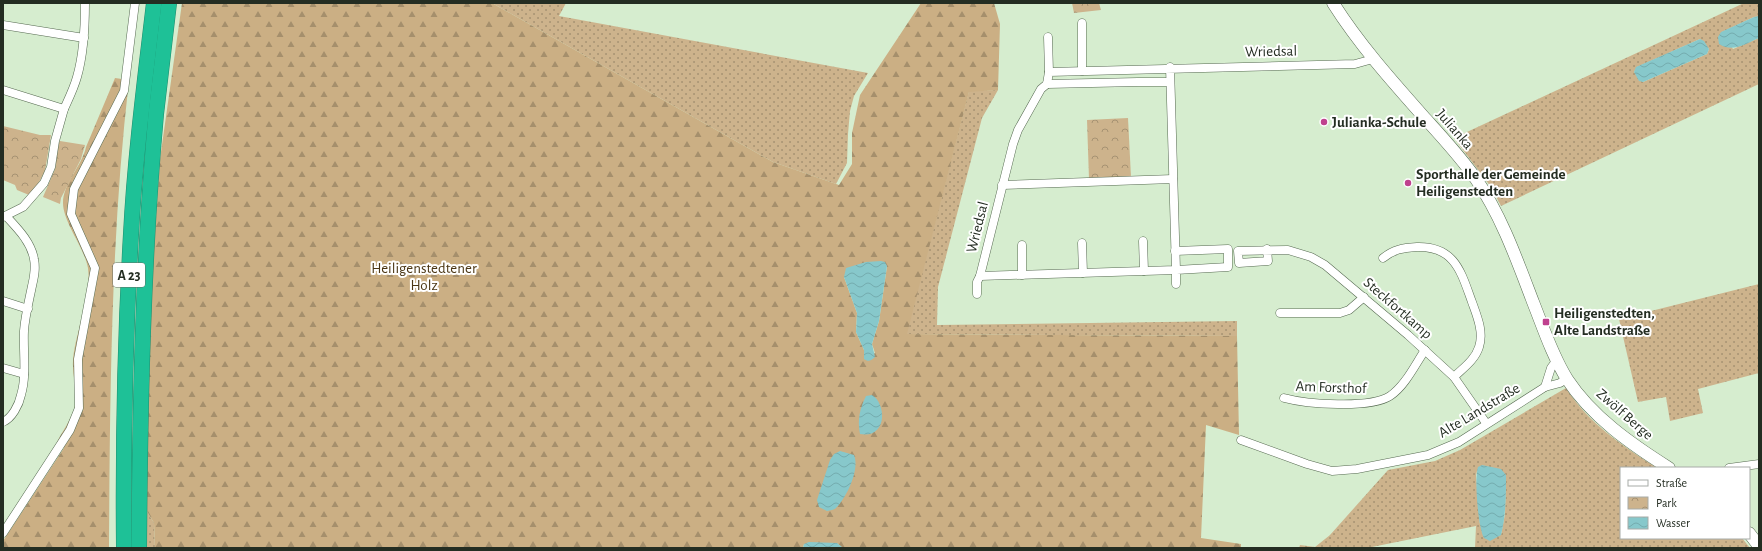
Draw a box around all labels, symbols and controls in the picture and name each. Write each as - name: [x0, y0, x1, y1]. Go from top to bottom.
- street label: Wriedsal: [1245, 44, 1297, 59]
- street label: Julianka: [1433, 106, 1476, 152]
- place label: Julianka-Schule: [1332, 115, 1426, 130]
- marker: Julianka-Schule: [1319, 117, 1329, 127]
- place label: Sporthalle der Gemeinde Heiligenstedten: [1416, 167, 1566, 199]
- marker: Sporthalle der Gemeinde Heiligenstedten: [1403, 178, 1413, 188]
- street label: Wriedsal: [964, 200, 991, 254]
- park label: Heiligenstedtener Holz: [371, 261, 477, 293]
- road number: A 23: [113, 263, 145, 287]
- street label: Steckfortkamp: [1361, 275, 1435, 342]
- place label: Heiligenstedten, Alte Landstraße: [1554, 306, 1655, 338]
- marker: Heiligenstedten, Alte Landstraße: [1541, 317, 1551, 327]
- street label: Am Forsthof: [1295, 379, 1368, 396]
- street label: Alte Landstraße: [1436, 380, 1523, 441]
- street label: Zwölf Berge: [1594, 386, 1656, 443]
- legend: [1620, 467, 1750, 539]
- text: Straße: [1656, 477, 1687, 489]
- text: Park: [1656, 497, 1677, 509]
- text: Wasser: [1656, 517, 1690, 529]

